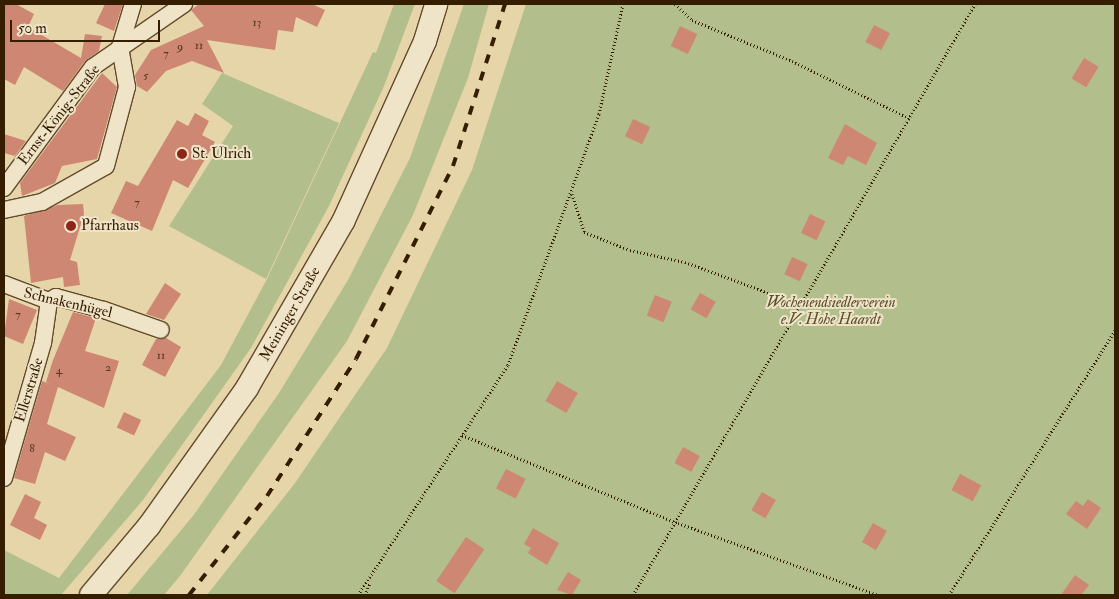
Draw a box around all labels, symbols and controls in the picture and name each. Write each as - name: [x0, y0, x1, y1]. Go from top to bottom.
- scale bar: [12, 10, 162, 42]
- house number: 13: [253, 16, 261, 30]
- text: 50 m: [18, 19, 47, 38]
- house number: 11: [195, 39, 203, 53]
- house number: 9: [177, 40, 183, 54]
- house number: 7: [163, 47, 169, 61]
- street label: Ernst-König-Straße: [14, 61, 104, 169]
- house number: 5: [143, 69, 149, 83]
- place label: St. Ulrich: [192, 145, 251, 163]
- marker: St. Ulrich: [176, 148, 188, 160]
- house number: 7: [134, 196, 140, 210]
- place label: Pfarrhaus: [81, 217, 139, 235]
- marker: Pfarrhaus: [65, 220, 77, 232]
- street label: Meininger Straße: [256, 264, 324, 364]
- street label: Schnakenhügel: [22, 284, 114, 322]
- park label: Wochenendsiedlerverein e.V. Hohe Haardt: [766, 293, 896, 328]
- house number: 7: [15, 308, 21, 322]
- house number: 11: [157, 349, 165, 363]
- street label: Ellerstraße: [11, 356, 47, 424]
- house number: 2: [105, 361, 111, 375]
- house number: 4: [56, 364, 62, 378]
- house number: 8: [29, 442, 35, 456]

